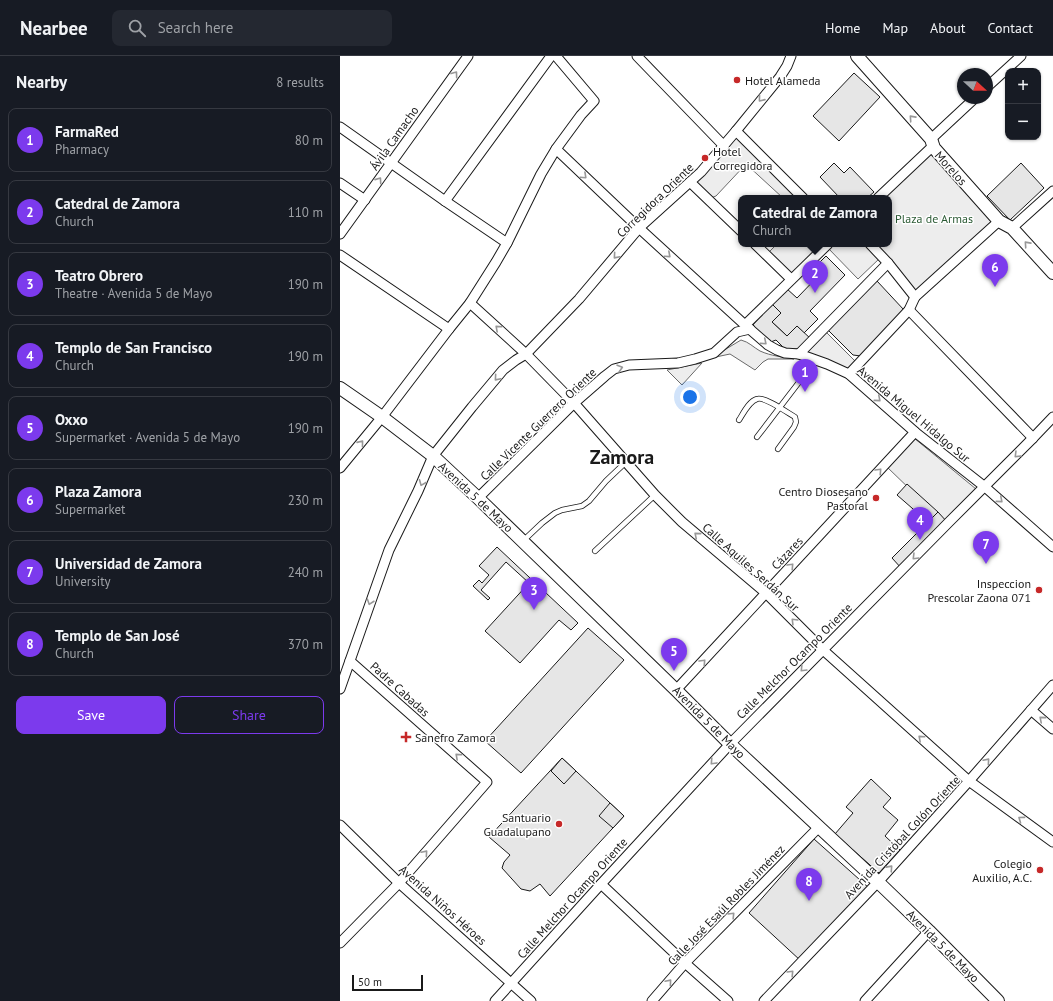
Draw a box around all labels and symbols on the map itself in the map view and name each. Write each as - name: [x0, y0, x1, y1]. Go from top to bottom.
- north arrow: [957, 68, 993, 104]
- one-way arrow: [450, 72, 457, 79]
- place label: Hotel Alameda: [745, 73, 821, 88]
- marker: Hotel Alameda: [732, 75, 742, 85]
- one-way arrow: [759, 95, 766, 102]
- street label: Ávila Camacho: [366, 103, 422, 173]
- one-way arrow: [910, 115, 917, 123]
- place label: Hotel Corregidora: [713, 144, 773, 173]
- street label: Morelos: [932, 148, 970, 188]
- marker: Hotel Corregidora: [700, 153, 710, 163]
- street label: Corregidora Oriente: [613, 160, 697, 240]
- one-way arrow: [579, 171, 587, 179]
- one-way arrow: [374, 177, 382, 184]
- park label: Plaza de Armas: [895, 211, 973, 226]
- one-way arrow: [1024, 241, 1031, 249]
- one-way arrow: [663, 250, 671, 257]
- one-way arrow: [613, 251, 620, 258]
- pin: 6: [982, 254, 1008, 287]
- pin: 2: [802, 260, 828, 293]
- one-way arrow: [496, 326, 503, 333]
- one-way arrow: [760, 337, 767, 344]
- pin: 1: [792, 359, 818, 392]
- street label: Avenida Miguel Hidalgo Sur: [855, 363, 973, 465]
- one-way arrow: [617, 364, 624, 373]
- street label: Calle Vicente Guerrero Oriente: [477, 365, 599, 483]
- one-way arrow: [494, 373, 501, 381]
- your location: [680, 387, 700, 407]
- one-way arrow: [873, 395, 881, 402]
- one-way arrow: [356, 440, 363, 447]
- district label: Zamora: [590, 444, 654, 470]
- one-way arrow: [1014, 450, 1021, 458]
- street label: Avenida 5 de Mayo: [436, 459, 516, 535]
- one-way arrow: [874, 468, 881, 475]
- one-way arrow: [418, 480, 426, 487]
- place label: Centro Diosesano Pastoral: [778, 484, 868, 513]
- marker: Centro Diosesano Pastoral: [871, 493, 881, 503]
- one-way arrow: [995, 496, 1002, 503]
- pin: 4: [907, 507, 933, 540]
- street label: Calle Aquiles Serdán Sur: [700, 520, 802, 614]
- pin: 7: [973, 531, 999, 564]
- one-way arrow: [694, 532, 702, 539]
- street label: Cázares: [768, 533, 806, 573]
- one-way arrow: [912, 552, 920, 560]
- one-way arrow: [787, 563, 794, 571]
- place label: Inspeccion Prescolar Zaona 071: [927, 576, 1031, 605]
- pin: 3: [521, 577, 547, 610]
- marker: Inspeccion Prescolar Zaona 071: [1034, 585, 1044, 595]
- one-way arrow: [367, 599, 375, 606]
- street label: Calle Melchor Ocampo Oriente: [733, 600, 855, 722]
- one-way arrow: [791, 618, 799, 626]
- pin: 5: [661, 638, 687, 671]
- street label: Padre Cabadas: [367, 658, 433, 720]
- one-way arrow: [698, 659, 706, 667]
- one-way arrow: [800, 664, 808, 672]
- street label: Avenida 5 de Mayo: [670, 683, 748, 761]
- one-way arrow: [1039, 717, 1047, 724]
- place label: Sanefro Zamora: [415, 730, 496, 745]
- marker: Sanefro Zamora: [400, 731, 412, 743]
- one-way arrow: [918, 735, 925, 742]
- one-way arrow: [455, 754, 463, 761]
- one-way arrow: [710, 757, 718, 765]
- one-way arrow: [982, 758, 989, 766]
- street label: Avenida Cristóbal Colón Oriente: [841, 772, 963, 902]
- place label: Santuario Guadalupano: [483, 810, 551, 839]
- one-way arrow: [1019, 817, 1026, 824]
- marker: Santuario Guadalupano: [554, 819, 564, 829]
- street label: Calle Melchor Ocampo Oriente: [514, 835, 630, 961]
- street label: Calle José Esaúl Robles Jiménez: [664, 842, 788, 968]
- one-way arrow: [420, 851, 427, 858]
- place label: Colegio Auxilio, A.C.: [972, 856, 1032, 885]
- street label: Avenida Niños Héroes: [396, 862, 490, 948]
- one-way arrow: [886, 865, 893, 873]
- marker: Colegio Auxilio, A.C.: [1035, 865, 1045, 875]
- pin: 8: [796, 868, 822, 901]
- street label: Avenida 5 de Mayo: [904, 907, 982, 985]
- one-way arrow: [727, 912, 735, 920]
- one-way arrow: [787, 970, 794, 978]
- scale bar: [352, 973, 423, 992]
- one-way arrow: [664, 979, 671, 987]

